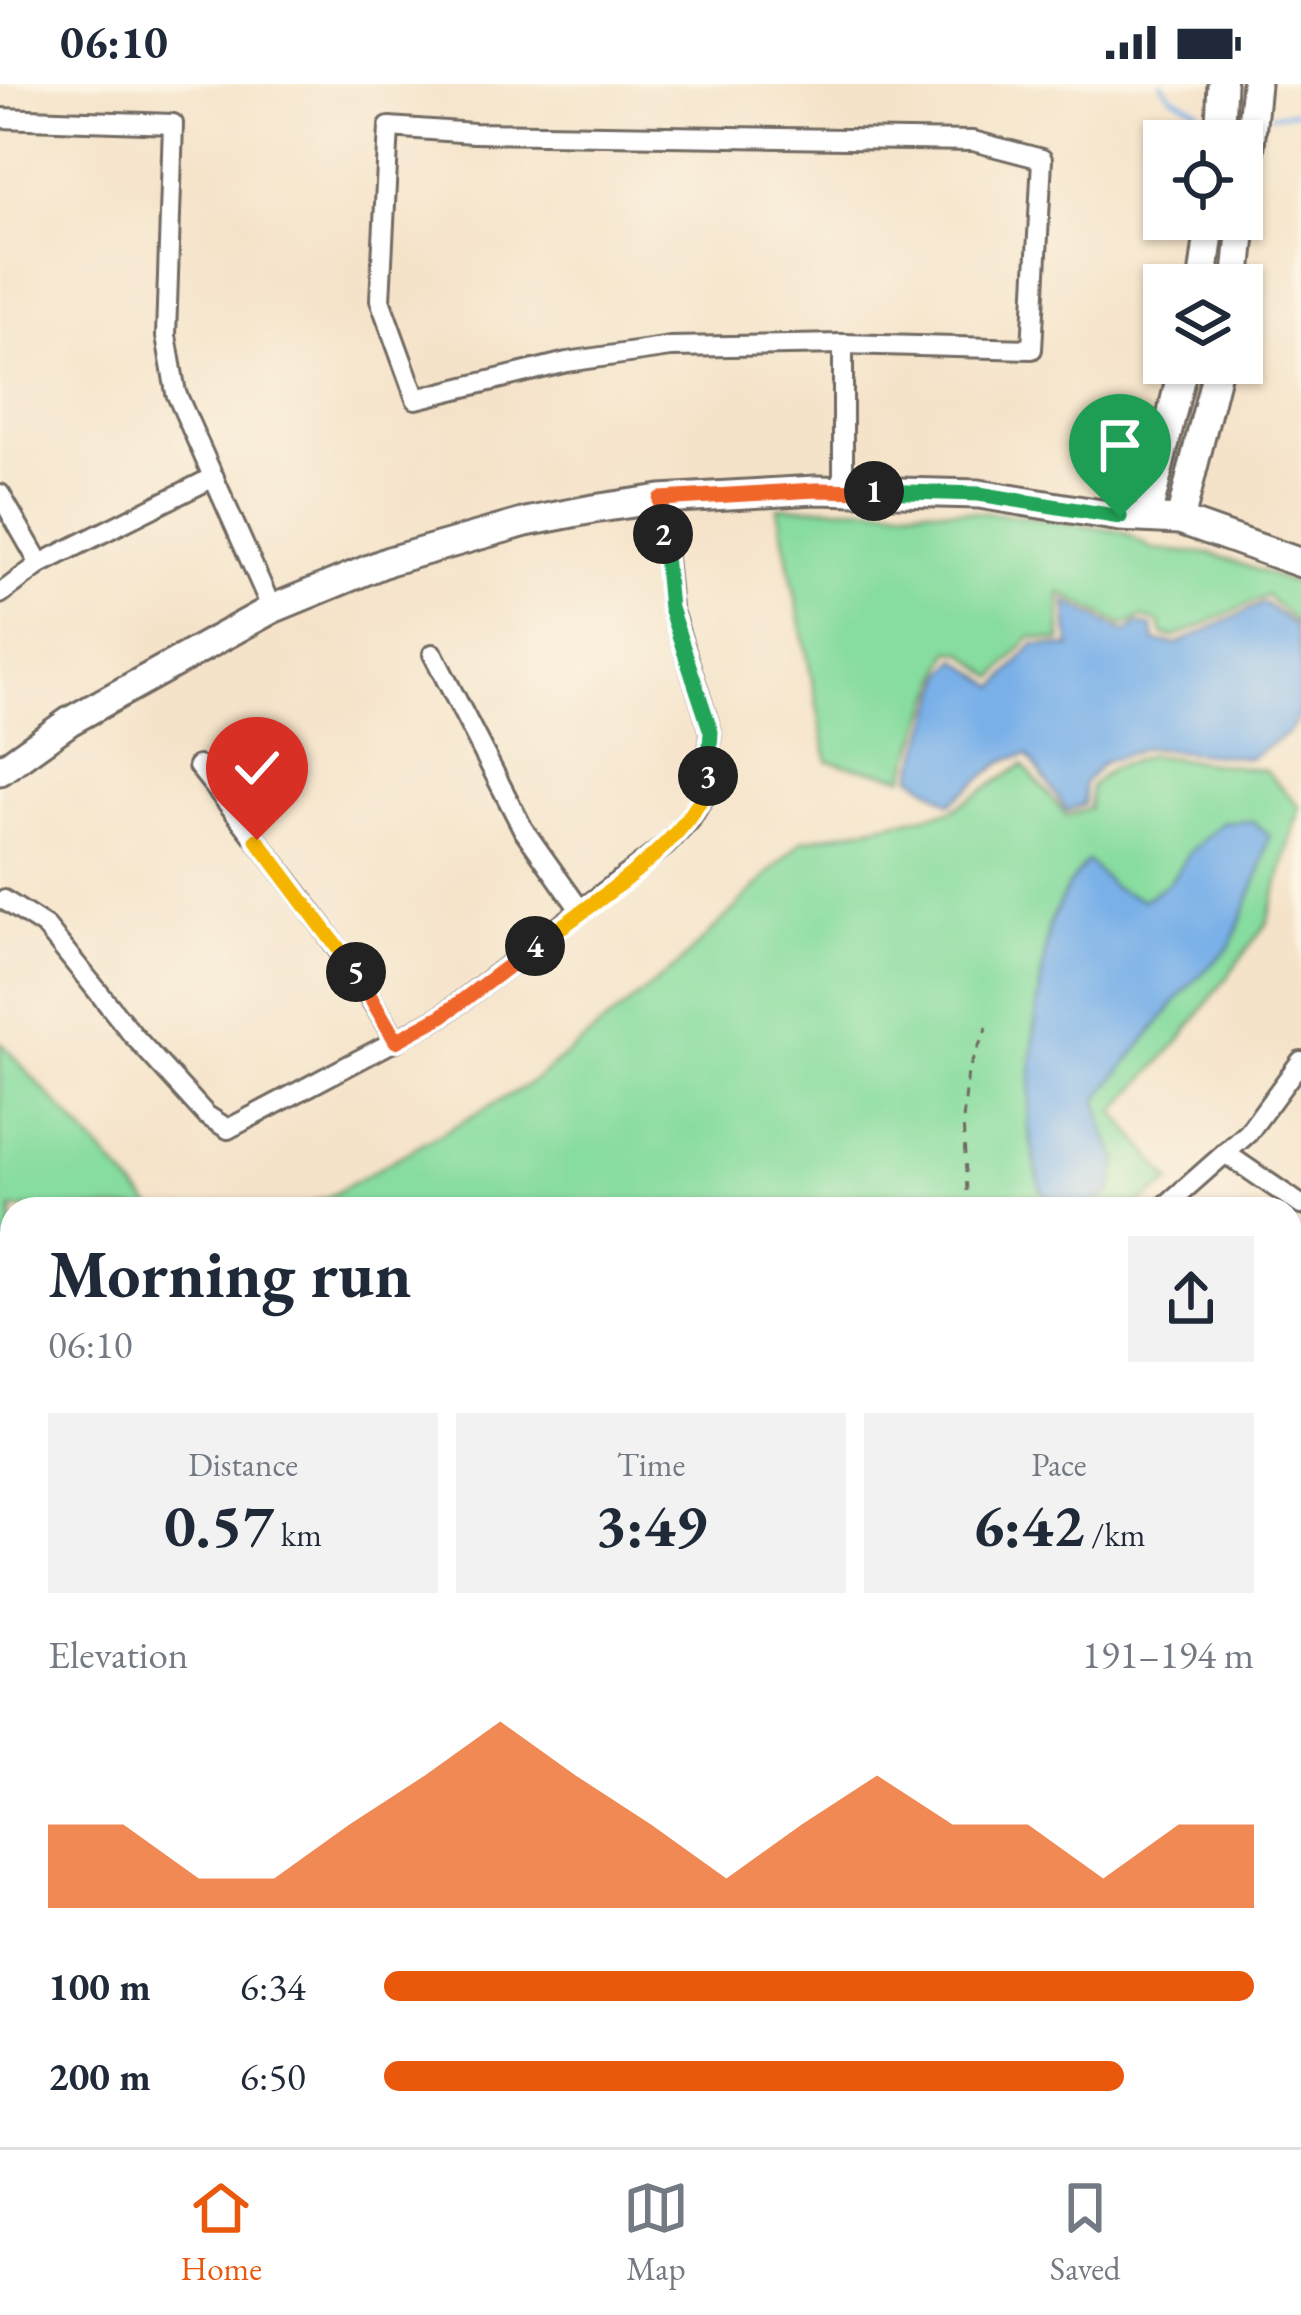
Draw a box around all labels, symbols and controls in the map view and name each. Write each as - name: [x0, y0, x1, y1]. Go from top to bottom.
- text: 06:10: [60, 13, 168, 71]
- map controls: [1143, 120, 1263, 384]
- button: locate: [1143, 120, 1263, 240]
- button: layers: [1143, 264, 1263, 384]
- pin: [1069, 394, 1171, 517]
- icon: arrive: [1087, 412, 1153, 478]
- pin: 1: [844, 461, 904, 521]
- text: 1: [865, 469, 883, 512]
- pin: 2: [633, 504, 693, 564]
- text: 2: [654, 512, 672, 555]
- pin: [206, 717, 308, 840]
- icon: check: [224, 735, 290, 801]
- pin: 3: [678, 746, 738, 806]
- text: 3: [699, 754, 717, 797]
- pin: 4: [505, 916, 565, 976]
- text: 4: [526, 924, 544, 967]
- pin: 5: [326, 942, 386, 1002]
- text: 5: [347, 950, 365, 993]
- text: Morning run: [48, 1231, 412, 1317]
- button: share: [1128, 1236, 1254, 1362]
- text: 06:10: [48, 1319, 133, 1370]
- text: Distance: [188, 1443, 298, 1486]
- text: Time: [617, 1443, 685, 1486]
- text: Pace: [1031, 1443, 1087, 1486]
- text: 0.57: [164, 1486, 274, 1564]
- text: 3:49: [595, 1486, 707, 1564]
- text: 6:42: [972, 1486, 1085, 1564]
- text: km: [274, 1513, 322, 1556]
- text: /km: [1085, 1513, 1146, 1556]
- text: Elevation: [48, 1629, 188, 1680]
- text: 191–194 m: [1082, 1629, 1254, 1680]
- text: 100 m: [48, 1961, 151, 2012]
- text: 6:34: [240, 1961, 306, 2012]
- text: 200 m: [48, 2051, 151, 2102]
- text: 6:50: [240, 2051, 306, 2102]
- tab: Home: [180, 2175, 262, 2290]
- tab: Map: [623, 2175, 689, 2290]
- tab: Saved: [1050, 2175, 1121, 2290]

